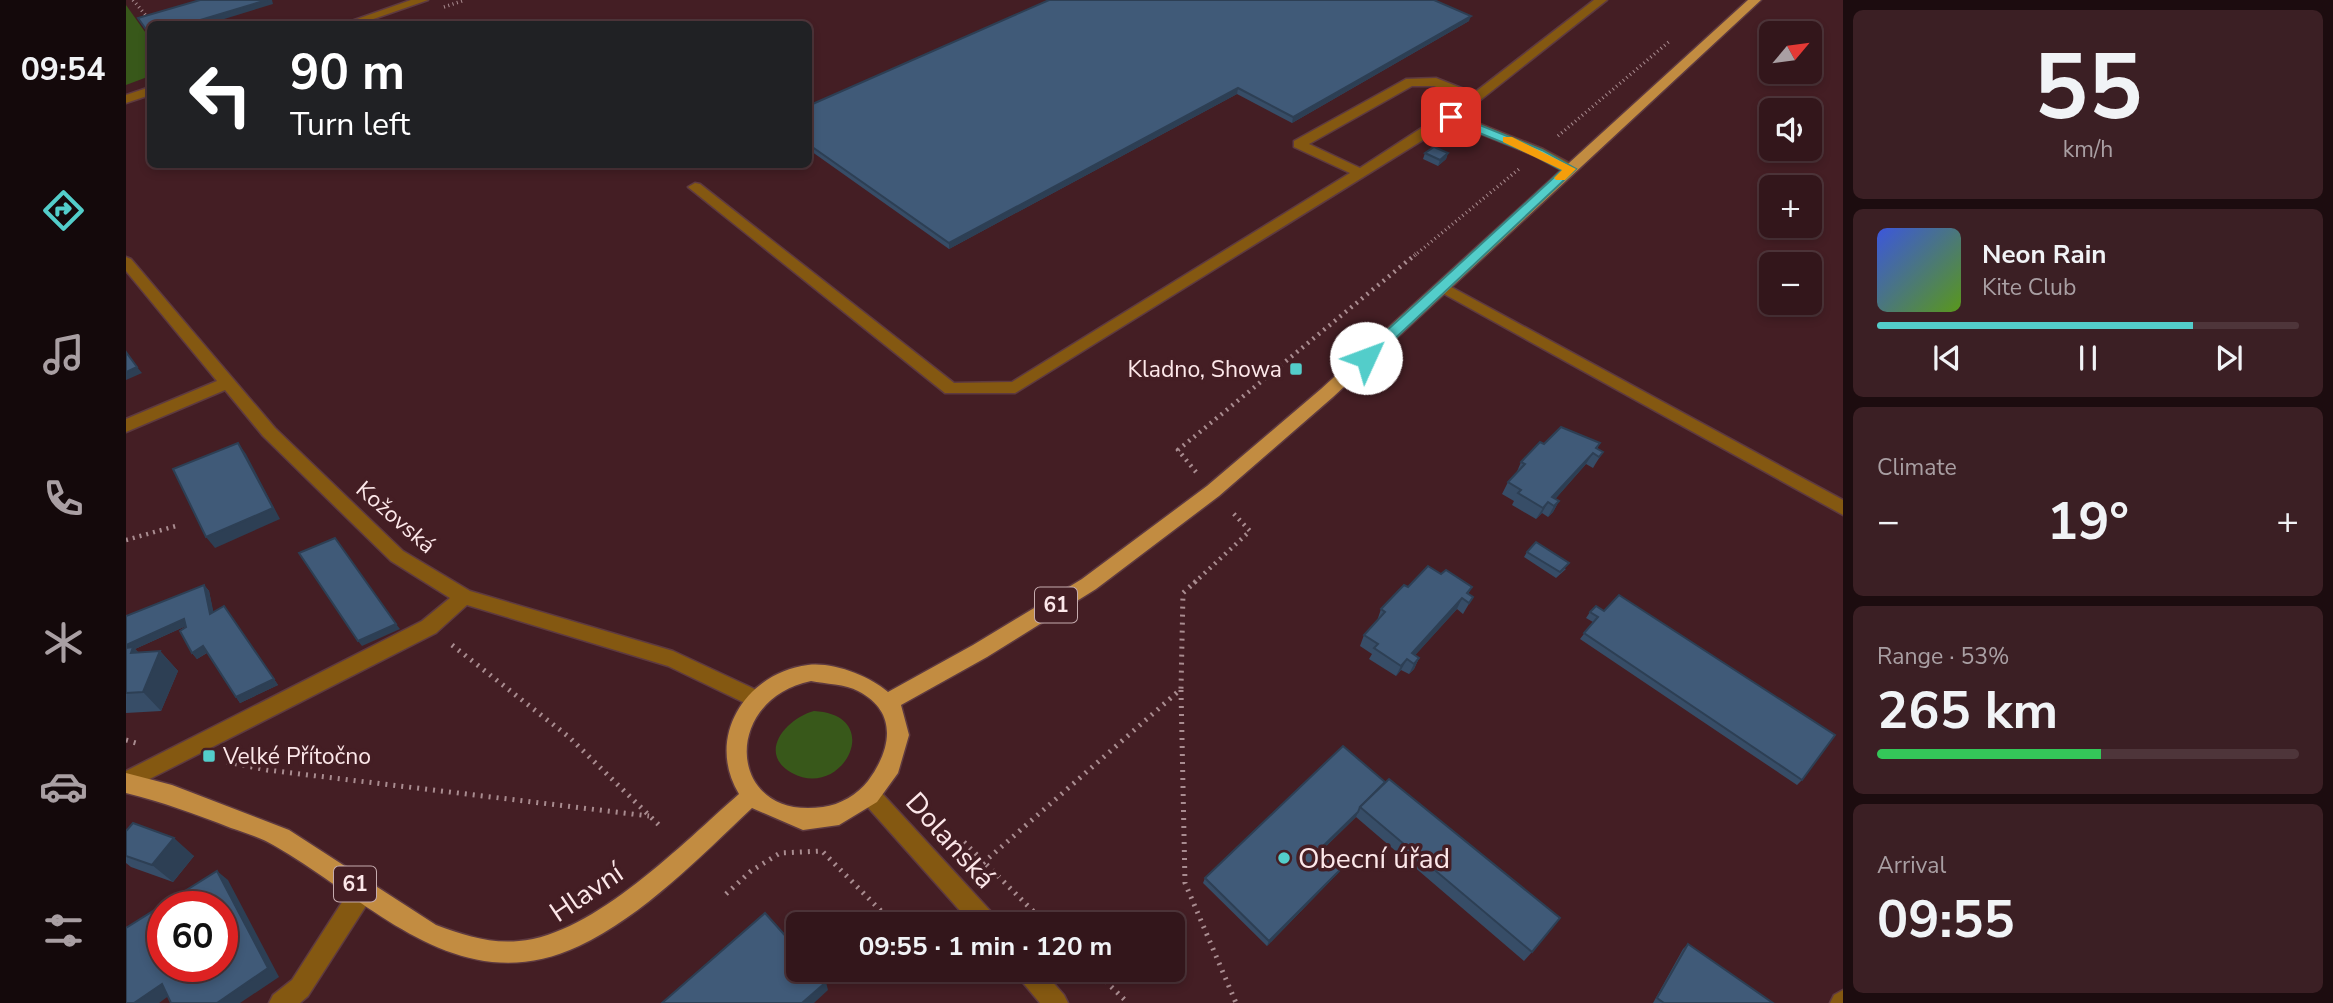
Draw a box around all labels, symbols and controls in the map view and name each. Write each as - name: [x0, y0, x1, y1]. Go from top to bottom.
- north arrow: [1759, 21, 1822, 84]
- map controls: [1759, 21, 1822, 315]
- text: 55: [2033, 26, 2143, 150]
- text: 90 m: [290, 39, 405, 106]
- text: 09:54: [21, 48, 105, 91]
- icon: left: [175, 49, 266, 140]
- pin: [1421, 87, 1481, 147]
- icon: arrive: [1432, 98, 1470, 136]
- button: sound: [1759, 98, 1822, 161]
- text: Turn left: [290, 103, 410, 146]
- text: km/h: [2063, 134, 2113, 165]
- button: +: [1759, 175, 1822, 238]
- icon: directions: [39, 186, 88, 235]
- text: Neon Rain: [1982, 237, 2107, 272]
- button: −: [1759, 252, 1822, 315]
- text: Kite Club: [1982, 272, 2076, 303]
- position arrow: [1329, 321, 1403, 395]
- icon: music: [39, 330, 88, 379]
- icon: previous: [1928, 339, 1966, 377]
- icon: pause: [2069, 339, 2107, 377]
- icon: next: [2210, 339, 2248, 377]
- place label: Kladno, Showa: [1128, 354, 1282, 385]
- marker: Kladno, Showa: [1288, 361, 1304, 377]
- text: Climate: [1877, 452, 1957, 483]
- icon: phone: [39, 474, 88, 523]
- street label: Kožovská: [349, 474, 442, 561]
- text: 19°: [2047, 486, 2129, 557]
- text: −: [1877, 496, 1900, 547]
- text: +: [2276, 496, 2299, 547]
- road number: 61: [1035, 588, 1077, 622]
- icon: climate: [39, 618, 88, 667]
- text: Range · 53%: [1877, 641, 2009, 672]
- text: 265 km: [1877, 675, 2058, 746]
- place label: Velké Přítočno: [222, 741, 371, 772]
- marker: Velké Přítočno: [201, 748, 217, 764]
- icon: car: [39, 762, 88, 811]
- street label: Dolanská: [897, 784, 1004, 897]
- place label: Obecní úřad: [1298, 840, 1450, 878]
- marker: Obecní úřad: [1276, 850, 1292, 866]
- text: Arrival: [1877, 850, 1946, 881]
- street label: Hlavní: [542, 854, 632, 931]
- road number: 61: [334, 866, 376, 902]
- text: 09:55: [1877, 884, 2015, 955]
- speed limit sign: 60: [147, 891, 238, 982]
- icon: filters: [39, 906, 88, 955]
- text: 09:55 · 1 min · 120 m: [859, 929, 1112, 964]

